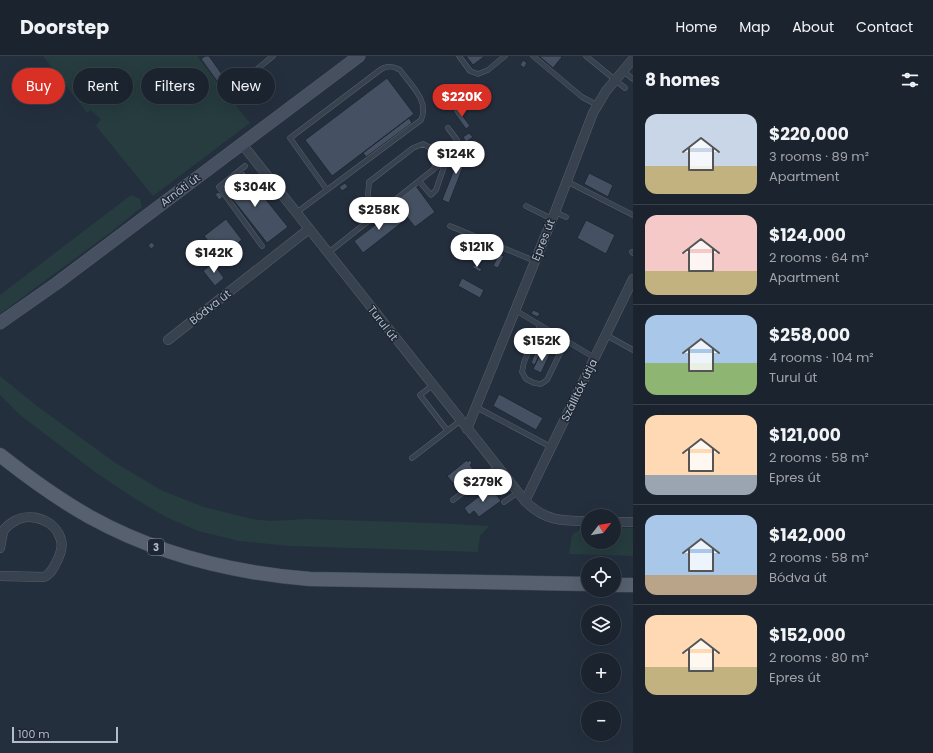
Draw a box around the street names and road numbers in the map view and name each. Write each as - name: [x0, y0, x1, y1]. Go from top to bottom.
- street label: Arnóti út: [157, 170, 203, 210]
- street label: Epres út: [527, 217, 559, 263]
- street label: Bódva út: [186, 286, 234, 328]
- street label: Turul út: [364, 302, 402, 344]
- street label: Szállítók útja: [557, 356, 601, 424]
- road number: 3: [148, 539, 164, 555]

